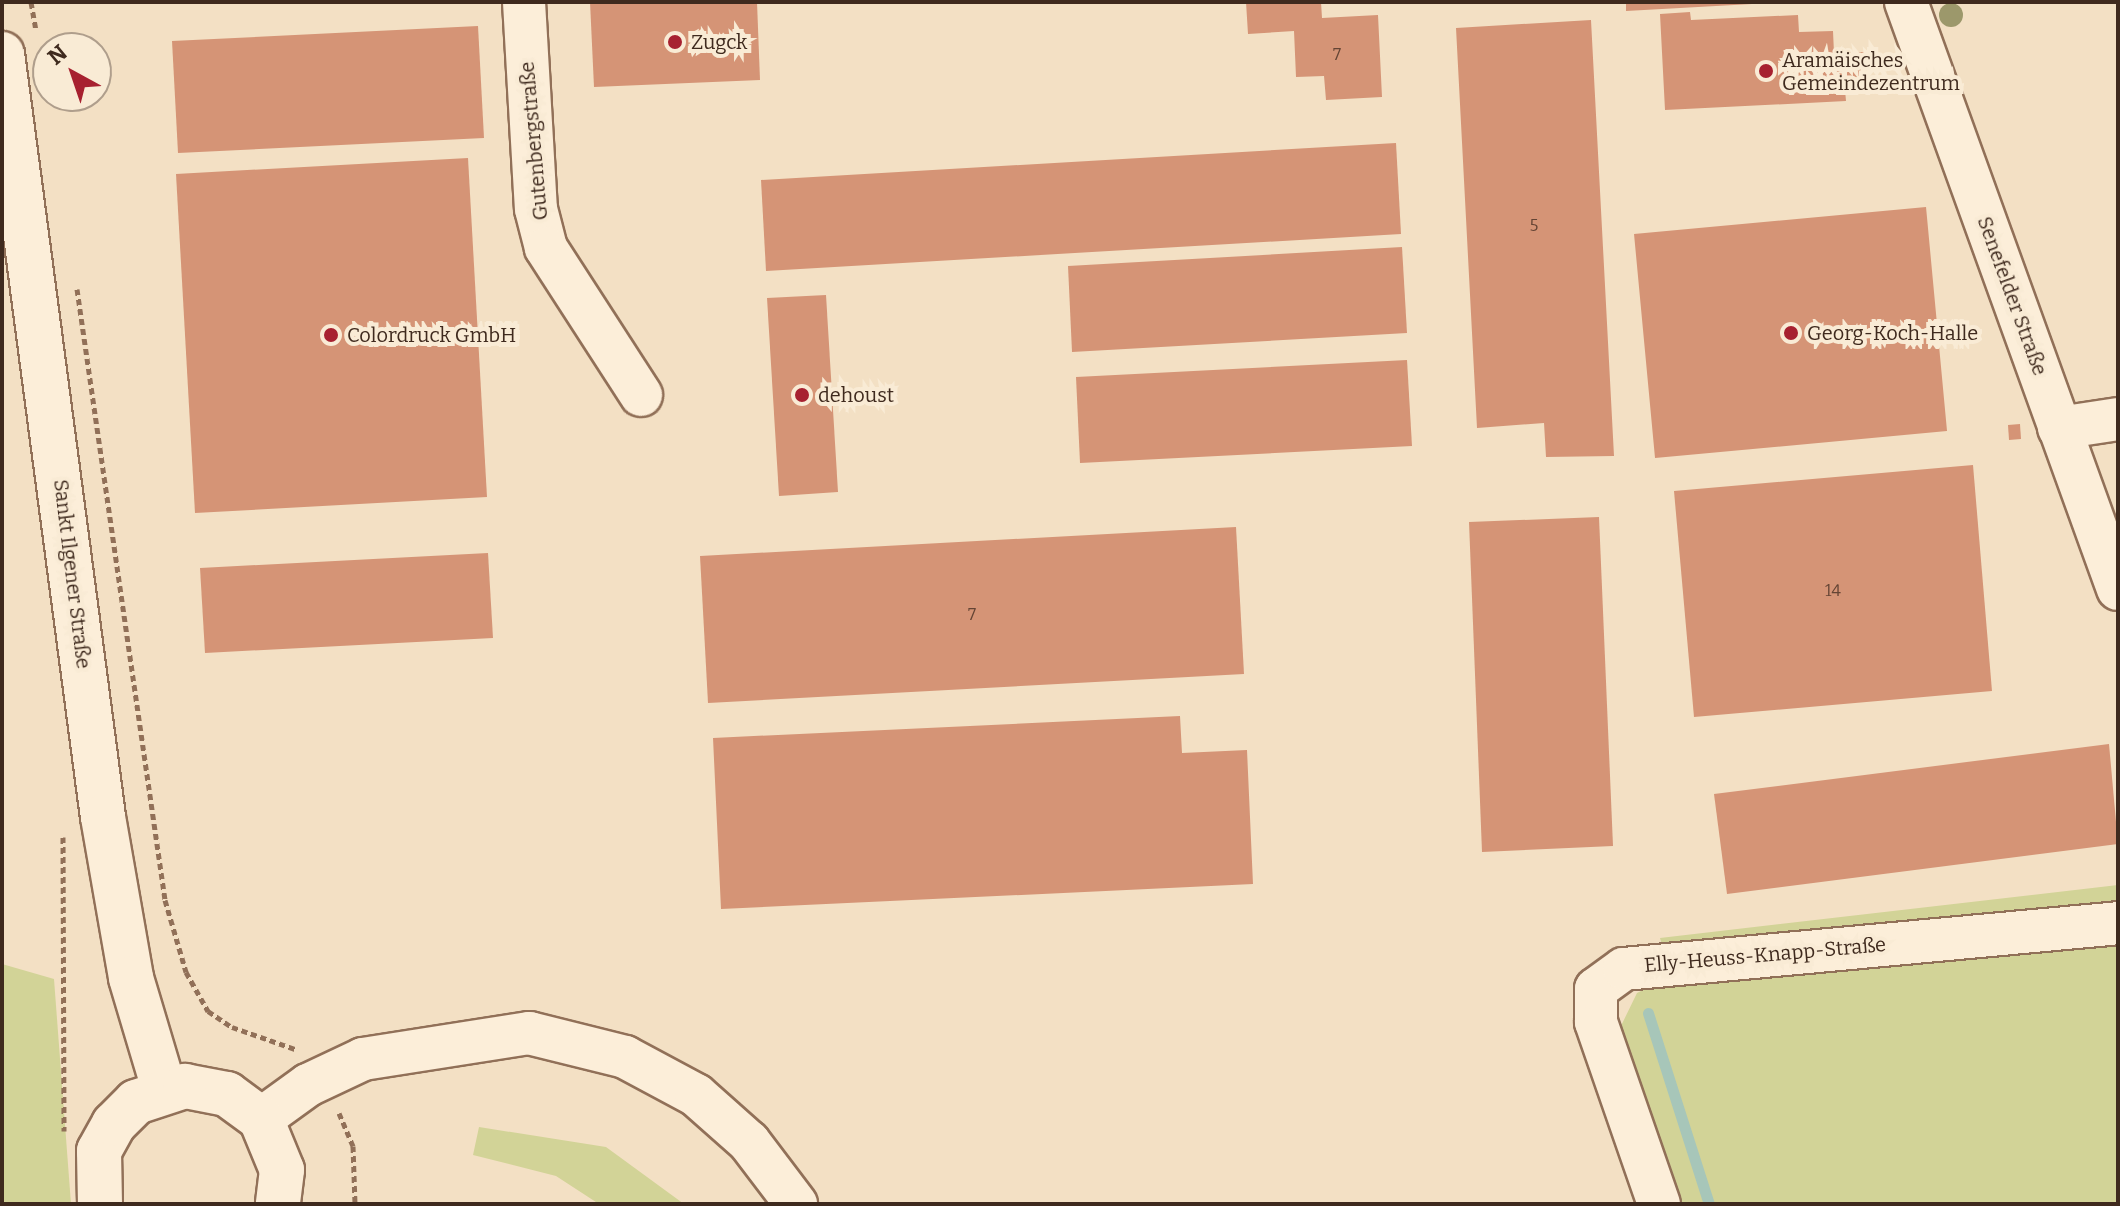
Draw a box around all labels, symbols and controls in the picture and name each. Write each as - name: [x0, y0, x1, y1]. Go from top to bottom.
- place label: Zugck: [691, 30, 747, 54]
- north arrow: [32, 32, 112, 112]
- marker: Zugck: [666, 33, 684, 51]
- text: N: [42, 39, 73, 71]
- house number: 7: [1333, 45, 1341, 65]
- place label: Aramäisches Gemeindezentrum: [1782, 48, 1960, 95]
- street label: Gutenbergstraße: [515, 61, 553, 221]
- marker: Aramäisches Gemeindezentrum: [1757, 62, 1775, 80]
- street label: Senefelder Straße: [1972, 213, 2052, 379]
- house number: 5: [1530, 216, 1538, 236]
- place label: Georg-Koch-Halle: [1807, 321, 1978, 345]
- place label: Colordruck GmbH: [347, 323, 516, 347]
- marker: Georg-Koch-Halle: [1782, 324, 1800, 342]
- marker: Colordruck GmbH: [322, 326, 340, 344]
- place label: dehoust: [818, 383, 894, 407]
- marker: dehoust: [793, 386, 811, 404]
- street label: Sankt Ilgener Straße: [48, 478, 96, 670]
- house number: 14: [1825, 581, 1841, 601]
- house number: 7: [968, 605, 976, 625]
- street label: Elly-Heuss-Knapp-Straße: [1643, 932, 1887, 978]

